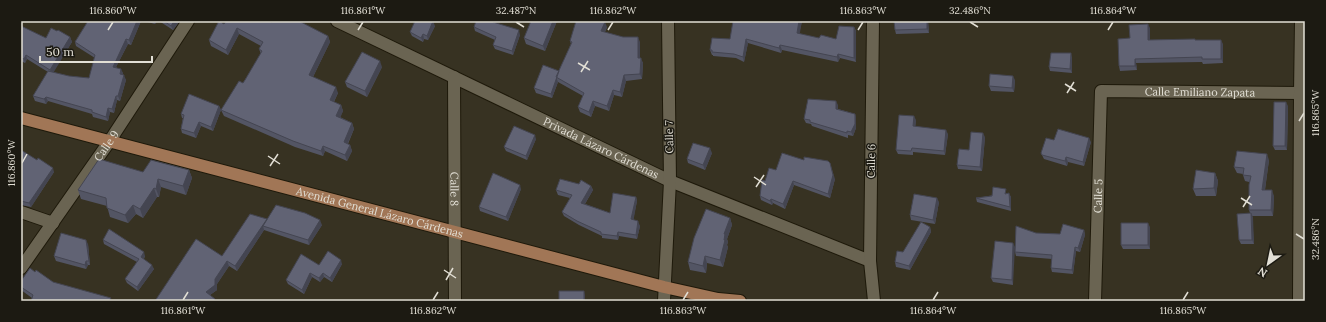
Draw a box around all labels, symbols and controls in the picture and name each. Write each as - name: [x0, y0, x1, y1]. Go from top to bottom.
- text: 116.860°W: [89, 4, 138, 17]
- text: 116.861°W: [341, 4, 386, 17]
- text: 32.487°N: [496, 4, 537, 17]
- text: 116.862°W: [590, 4, 637, 17]
- text: 116.863°W: [840, 4, 887, 17]
- text: 32.486°N: [949, 4, 991, 17]
- text: 116.864°W: [1090, 4, 1137, 17]
- scale bar: [40, 38, 152, 64]
- text: 50 m: [46, 44, 74, 59]
- street label: Calle Emiliano Zapata: [1145, 84, 1255, 100]
- text: 116.865°W: [1309, 89, 1322, 136]
- street label: Privada Lázaro Cárdenas: [541, 114, 661, 182]
- street label: Calle 7: [662, 120, 676, 154]
- street label: Calle 9: [91, 128, 122, 164]
- text: 116.860°W: [5, 138, 18, 187]
- street label: Calle 6: [864, 144, 878, 178]
- street label: Calle 8: [447, 172, 462, 206]
- street label: Calle 5: [1091, 179, 1105, 213]
- street label: Avenida General Lázaro Cárdenas: [294, 183, 465, 241]
- text: 32.486°N: [1309, 218, 1322, 260]
- north arrow: [1248, 244, 1288, 284]
- text: N: [1255, 264, 1270, 281]
- text: 116.861°W: [161, 304, 206, 317]
- text: 116.862°W: [410, 304, 457, 317]
- text: 116.863°W: [660, 304, 707, 317]
- text: 116.864°W: [910, 304, 957, 317]
- text: 116.865°W: [1160, 304, 1207, 317]

